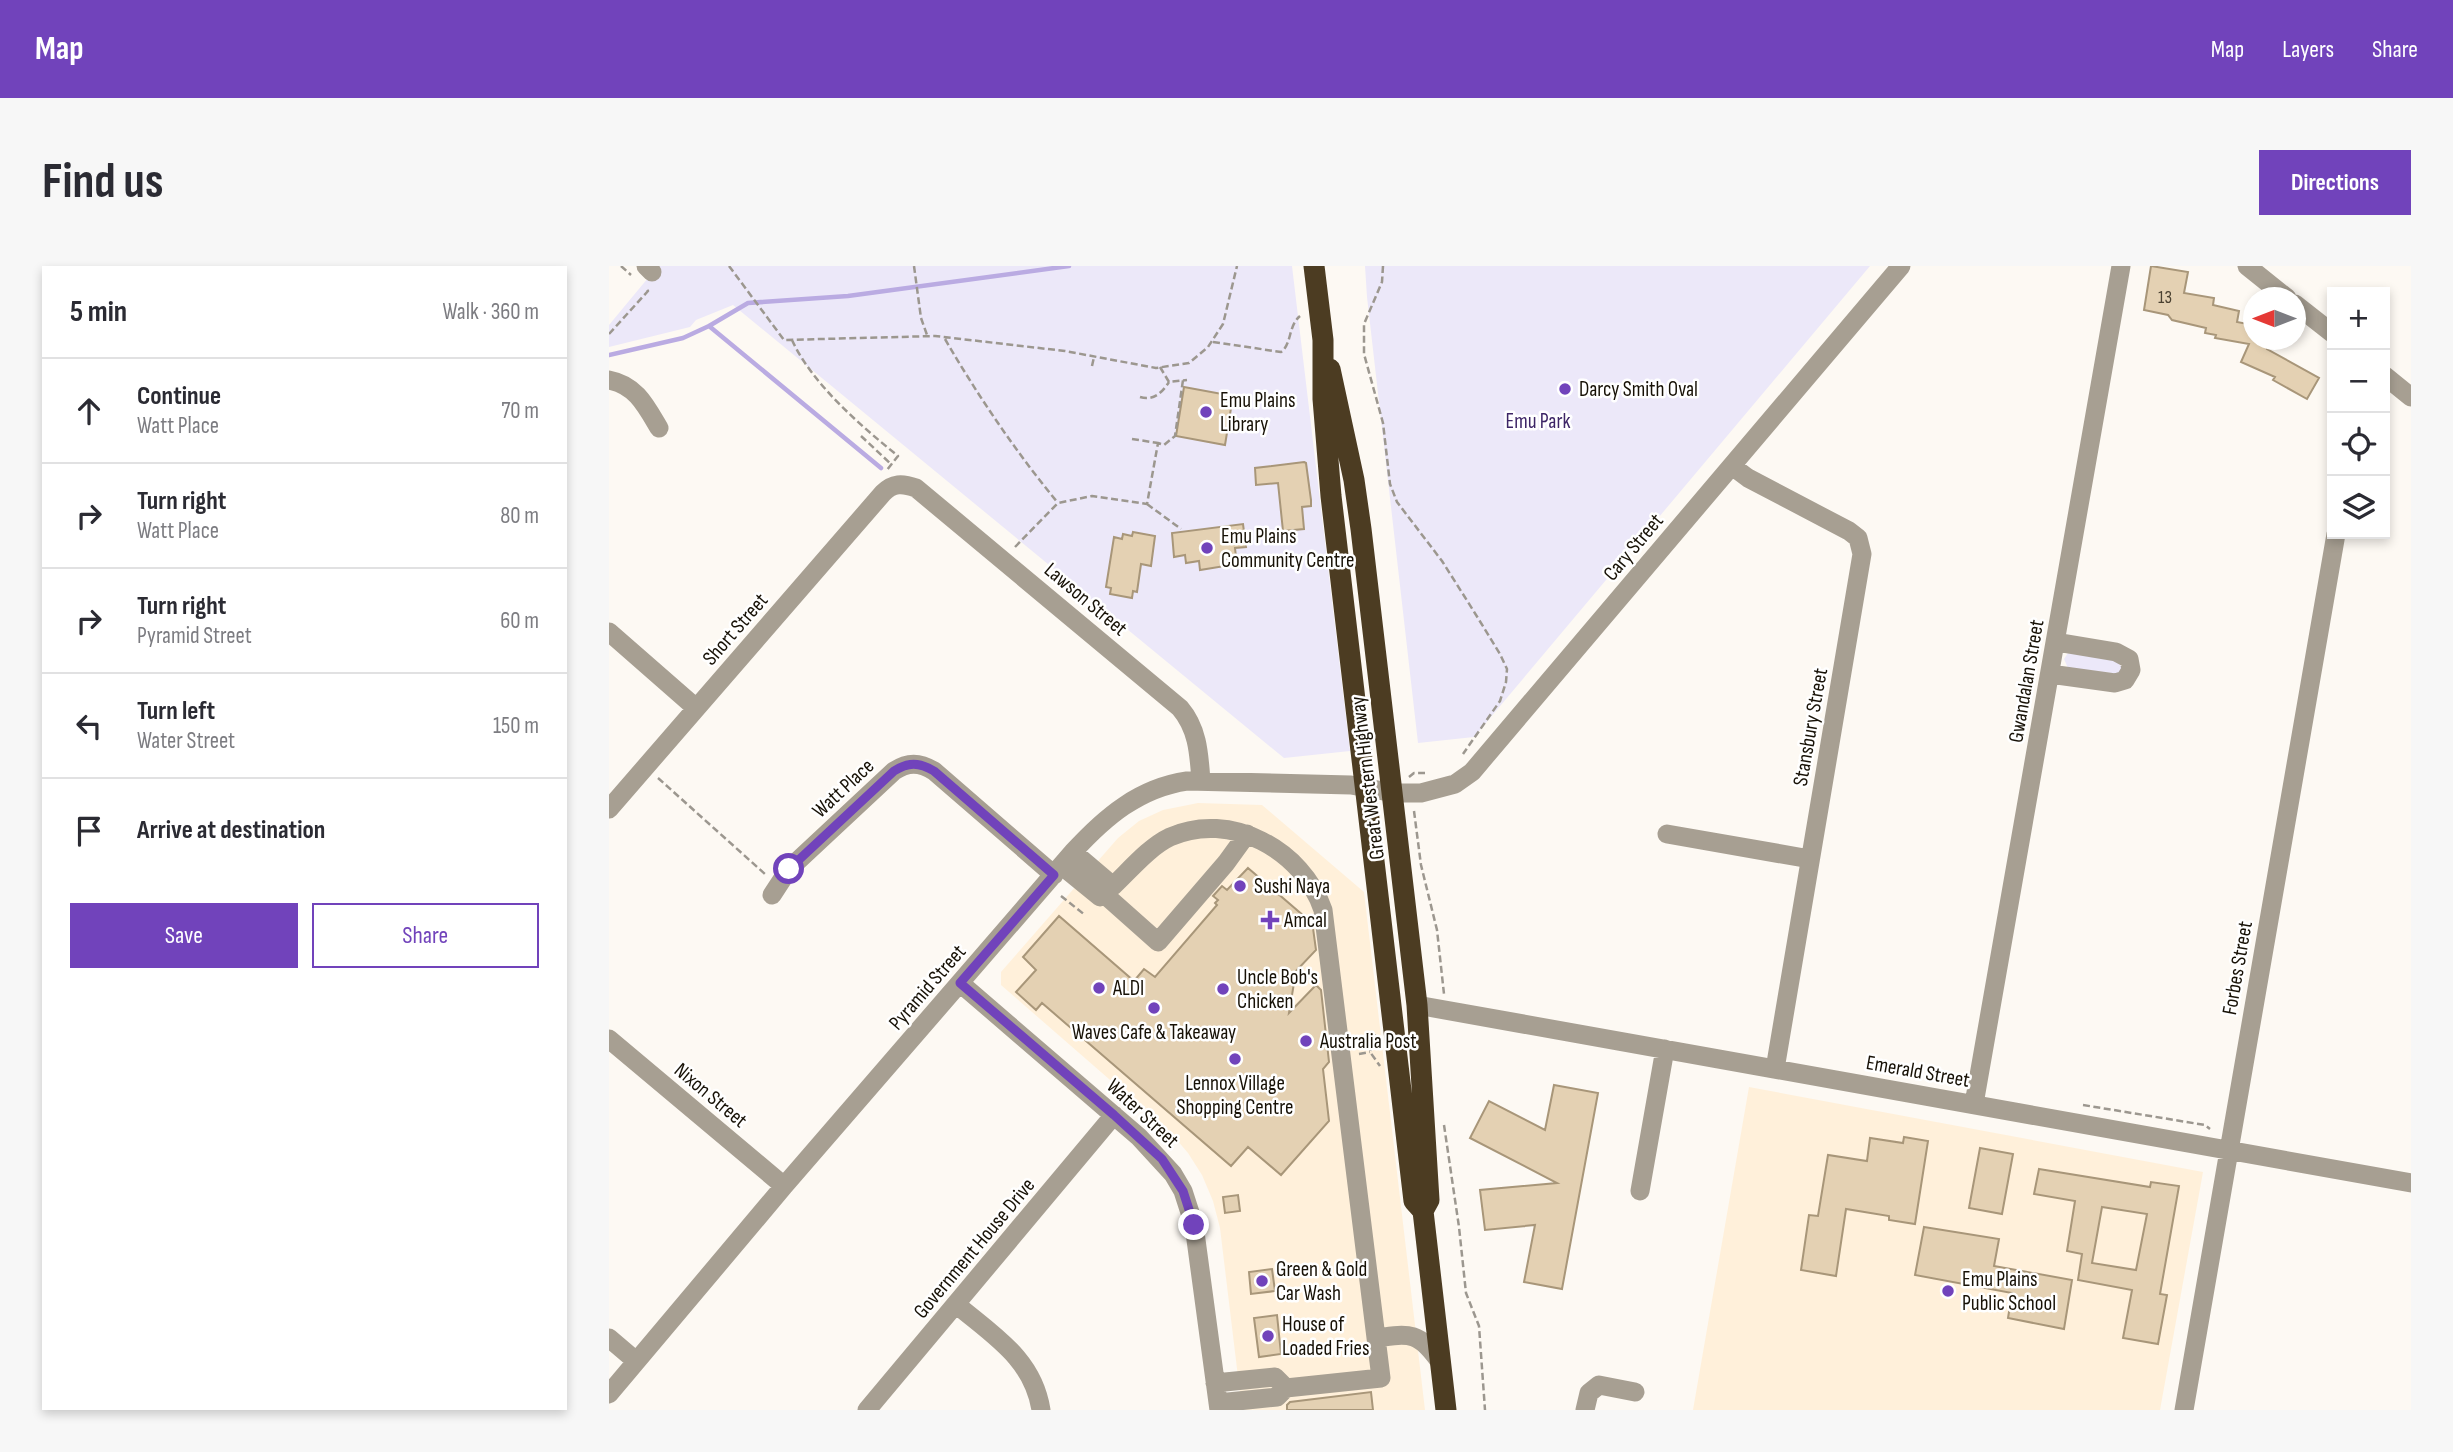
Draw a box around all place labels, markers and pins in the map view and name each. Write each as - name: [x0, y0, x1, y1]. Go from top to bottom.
- place label: Darcy Smith Oval: [1579, 377, 1698, 402]
- marker: Darcy Smith Oval: [1557, 381, 1573, 397]
- place label: Emu Plains Library: [1220, 388, 1296, 437]
- marker: Emu Plains Library: [1198, 404, 1214, 420]
- place label: Emu Plains Community Centre: [1221, 524, 1354, 573]
- marker: Emu Plains Community Centre: [1199, 540, 1215, 556]
- place label: Sushi Naya: [1254, 874, 1330, 899]
- marker: Sushi Naya: [1232, 878, 1248, 894]
- place label: Amcal: [1283, 908, 1327, 933]
- marker: Amcal: [1262, 912, 1278, 928]
- place label: Uncle Bob's Chicken: [1237, 965, 1318, 1014]
- place label: ALDI: [1112, 976, 1144, 1001]
- marker: ALDI: [1091, 980, 1107, 996]
- marker: Uncle Bob's Chicken: [1215, 981, 1231, 997]
- marker: Waves Cafe & Takeaway: [1146, 1000, 1162, 1016]
- place label: Waves Cafe & Takeaway: [1072, 1020, 1236, 1045]
- place label: Australia Post: [1319, 1029, 1417, 1054]
- marker: Australia Post: [1298, 1033, 1314, 1049]
- marker: Lennox Village Shopping Centre: [1227, 1051, 1243, 1067]
- place label: Lennox Village Shopping Centre: [1177, 1071, 1293, 1120]
- place label: Green & Gold Car Wash: [1276, 1257, 1367, 1306]
- place label: Emu Plains Public School: [1962, 1267, 2056, 1316]
- marker: Green & Gold Car Wash: [1254, 1273, 1270, 1289]
- marker: Emu Plains Public School: [1940, 1283, 1956, 1299]
- place label: House of Loaded Fries: [1282, 1312, 1369, 1361]
- marker: House of Loaded Fries: [1260, 1328, 1276, 1344]

